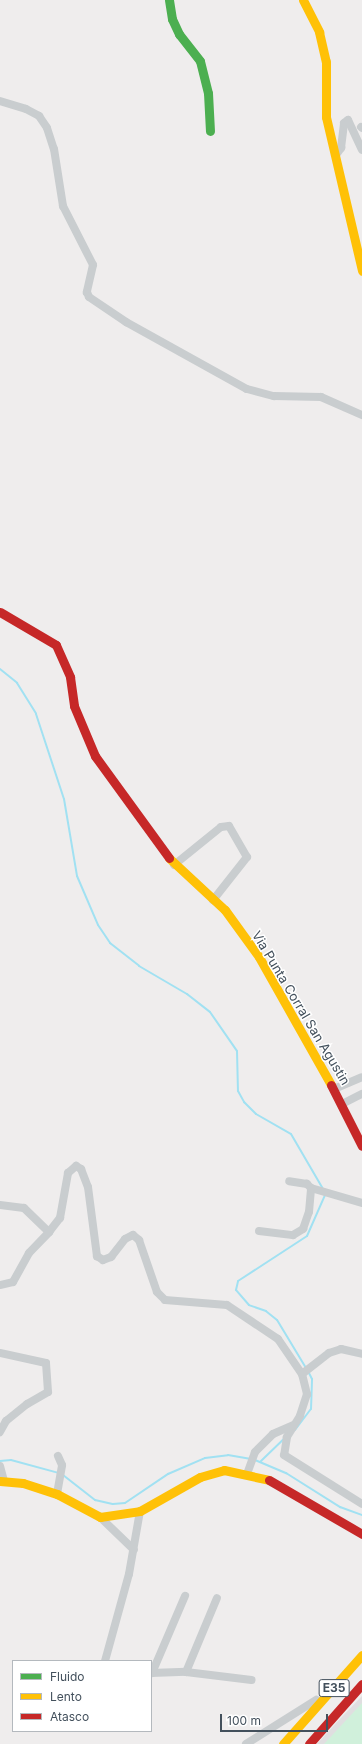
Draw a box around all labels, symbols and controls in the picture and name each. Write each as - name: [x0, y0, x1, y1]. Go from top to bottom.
- street label: Via Punta Corral San Agustin: [249, 928, 353, 1088]
- legend: [12, 1660, 152, 1732]
- text: Fluido: [50, 1669, 85, 1684]
- road number: E35: [318, 1678, 350, 1698]
- text: Lento: [50, 1689, 82, 1704]
- scale bar: [222, 1706, 330, 1732]
- text: Atasco: [50, 1709, 89, 1724]
- text: 100 m: [227, 1713, 261, 1728]

